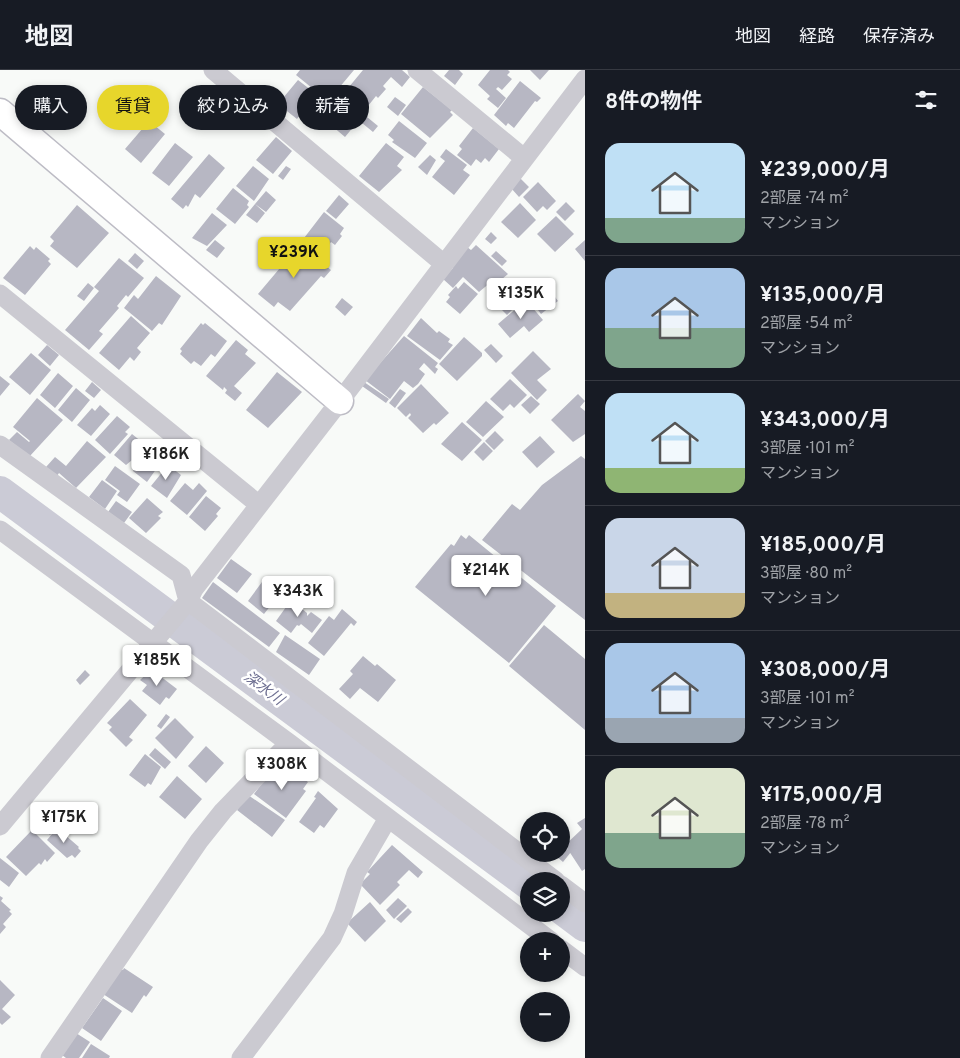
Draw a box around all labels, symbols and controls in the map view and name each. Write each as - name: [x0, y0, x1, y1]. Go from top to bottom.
- text: 地図: [25, 23, 73, 53]
- text: 地図: [735, 26, 771, 49]
- text: 経路: [799, 26, 835, 49]
- text: 保存済み: [863, 26, 935, 49]
- chip: 購入: [15, 85, 87, 130]
- chip: 賃貸: [97, 85, 169, 130]
- chip: 絞り込み: [179, 85, 287, 130]
- chip: 新着: [297, 85, 369, 130]
- icon: filters: [912, 86, 940, 114]
- text: 8件の物件: [605, 89, 702, 116]
- text: ¥239,000/月: [760, 157, 890, 184]
- icon: home: [645, 163, 705, 223]
- text: 2部屋 · 74 m²: [760, 189, 848, 209]
- text: マンション: [760, 214, 840, 234]
- pin: ¥239K: [259, 236, 329, 279]
- text: ¥239K: [269, 243, 319, 263]
- pin: ¥135K: [486, 278, 556, 320]
- text: ¥135,000/月: [760, 282, 885, 309]
- text: ¥135K: [498, 284, 544, 304]
- icon: home: [645, 288, 705, 348]
- text: 2部屋 · 54 m²: [760, 314, 853, 334]
- text: マンション: [760, 339, 840, 359]
- text: ¥343,000/月: [760, 407, 890, 434]
- icon: home: [645, 413, 705, 473]
- pin: ¥186K: [131, 438, 201, 481]
- text: 3部屋 · 101 m²: [760, 439, 854, 459]
- text: ¥186K: [142, 445, 190, 465]
- text: マンション: [760, 464, 840, 484]
- text: ¥185,000/月: [760, 532, 886, 559]
- icon: home: [645, 538, 705, 598]
- pin: ¥214K: [451, 554, 521, 597]
- text: ¥214K: [462, 561, 510, 581]
- text: 3部屋 · 80 m²: [760, 564, 852, 584]
- pin: ¥343K: [263, 576, 333, 618]
- text: ¥343K: [273, 582, 323, 602]
- text: マンション: [760, 589, 840, 609]
- pin: ¥185K: [122, 644, 192, 687]
- text: ¥185K: [133, 651, 181, 671]
- text: ¥308,000/月: [760, 657, 890, 684]
- icon: home: [645, 663, 705, 723]
- water label: 深水川: [239, 668, 288, 712]
- text: 3部屋 · 101 m²: [760, 689, 854, 709]
- text: マンション: [760, 714, 840, 734]
- pin: ¥308K: [247, 748, 317, 791]
- text: ¥308K: [257, 755, 307, 775]
- text: ¥175,000/月: [760, 782, 884, 809]
- icon: home: [645, 788, 705, 848]
- pin: ¥175K: [29, 802, 99, 844]
- text: ¥175K: [41, 808, 87, 828]
- map controls: [520, 812, 570, 1042]
- button: locate: [520, 812, 570, 862]
- text: 2部屋 · 78 m²: [760, 814, 849, 834]
- text: マンション: [760, 839, 840, 859]
- button: layers: [520, 872, 570, 922]
- button: +: [520, 932, 570, 982]
- button: −: [520, 992, 570, 1042]

